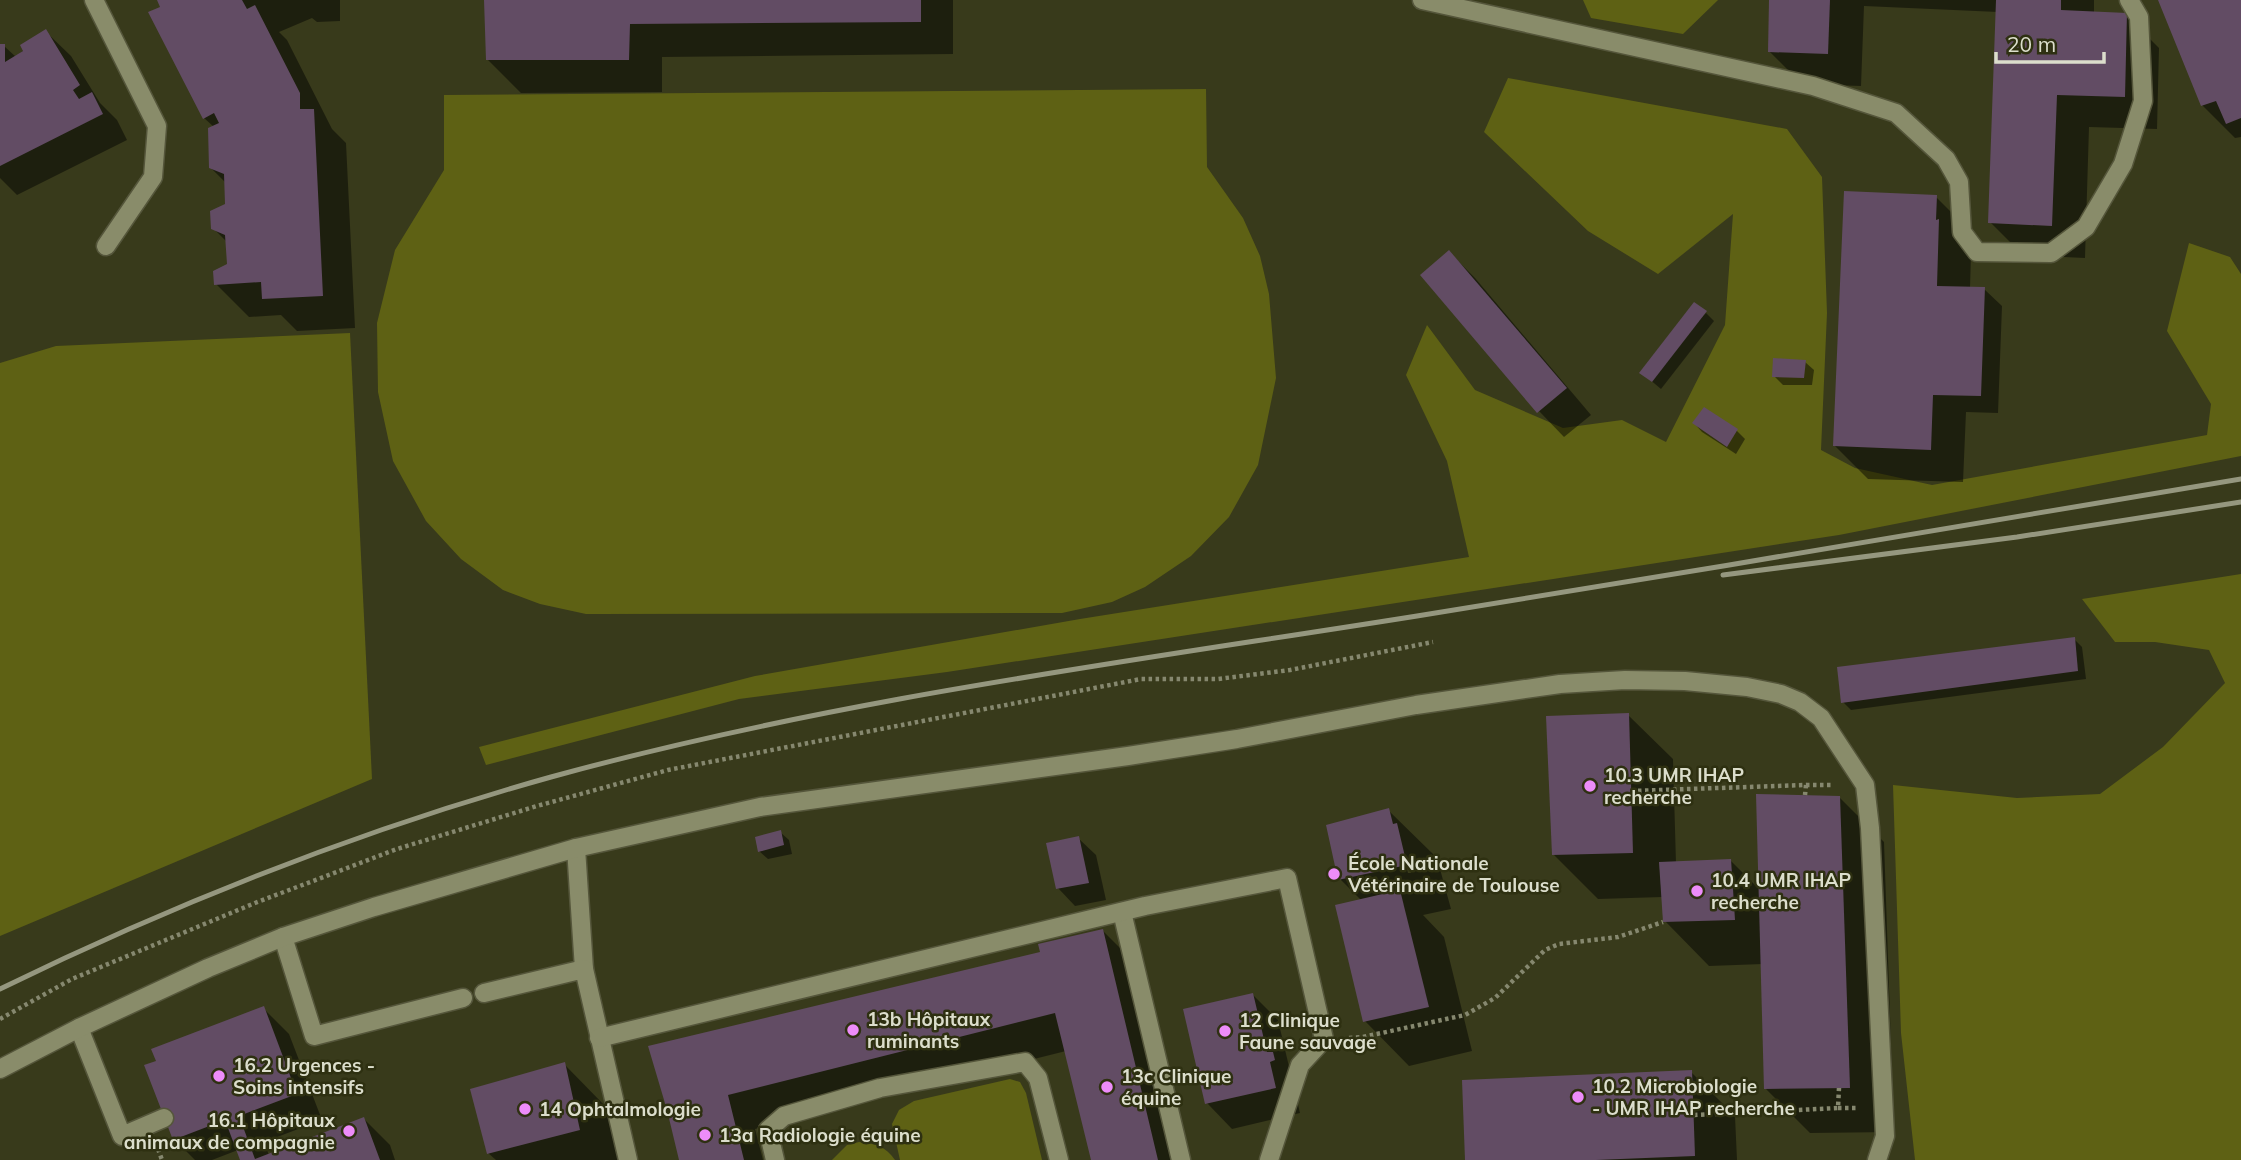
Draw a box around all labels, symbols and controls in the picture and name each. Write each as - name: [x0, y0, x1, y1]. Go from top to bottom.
- scale bar: [1996, 21, 2104, 65]
- text: 20 m: [2007, 31, 2056, 57]
- place label: 10.3 UMR IHAP recherche: [1604, 763, 1744, 809]
- marker: 10.3 UMR IHAP recherche: [1582, 778, 1598, 794]
- place label: École Nationale Vétérinaire de Toulouse: [1347, 851, 1560, 897]
- marker: École Nationale Vétérinaire de Toulouse: [1326, 866, 1342, 882]
- place label: 10.4 UMR IHAP recherche: [1711, 868, 1851, 914]
- marker: 10.4 UMR IHAP recherche: [1689, 883, 1705, 899]
- place label: 13b Hôpitaux ruminants: [867, 1007, 991, 1053]
- place label: 12 Clinique Faune sauvage: [1239, 1008, 1376, 1054]
- marker: 13b Hôpitaux ruminants: [845, 1022, 861, 1038]
- marker: 12 Clinique Faune sauvage: [1217, 1023, 1233, 1039]
- place label: 16.2 Urgences - Soins intensifs: [233, 1053, 375, 1099]
- place label: 13c Clinique équine: [1121, 1064, 1231, 1110]
- marker: 16.2 Urgences - Soins intensifs: [211, 1068, 227, 1084]
- place label: 10.2 Microbiologie - UMR IHAP recherche: [1592, 1074, 1795, 1120]
- marker: 13c Clinique équine: [1099, 1079, 1115, 1095]
- marker: 10.2 Microbiologie - UMR IHAP recherche: [1570, 1089, 1586, 1105]
- place label: 14 Ophtalmologie: [539, 1097, 701, 1121]
- marker: 14 Ophtalmologie: [517, 1101, 533, 1117]
- place label: 16.1 Hôpitaux animaux de compagnie: [124, 1108, 336, 1154]
- marker: 16.1 Hôpitaux animaux de compagnie: [341, 1123, 357, 1139]
- place label: 13a Radiologie équine: [719, 1123, 921, 1147]
- marker: 13a Radiologie équine: [697, 1127, 713, 1143]

